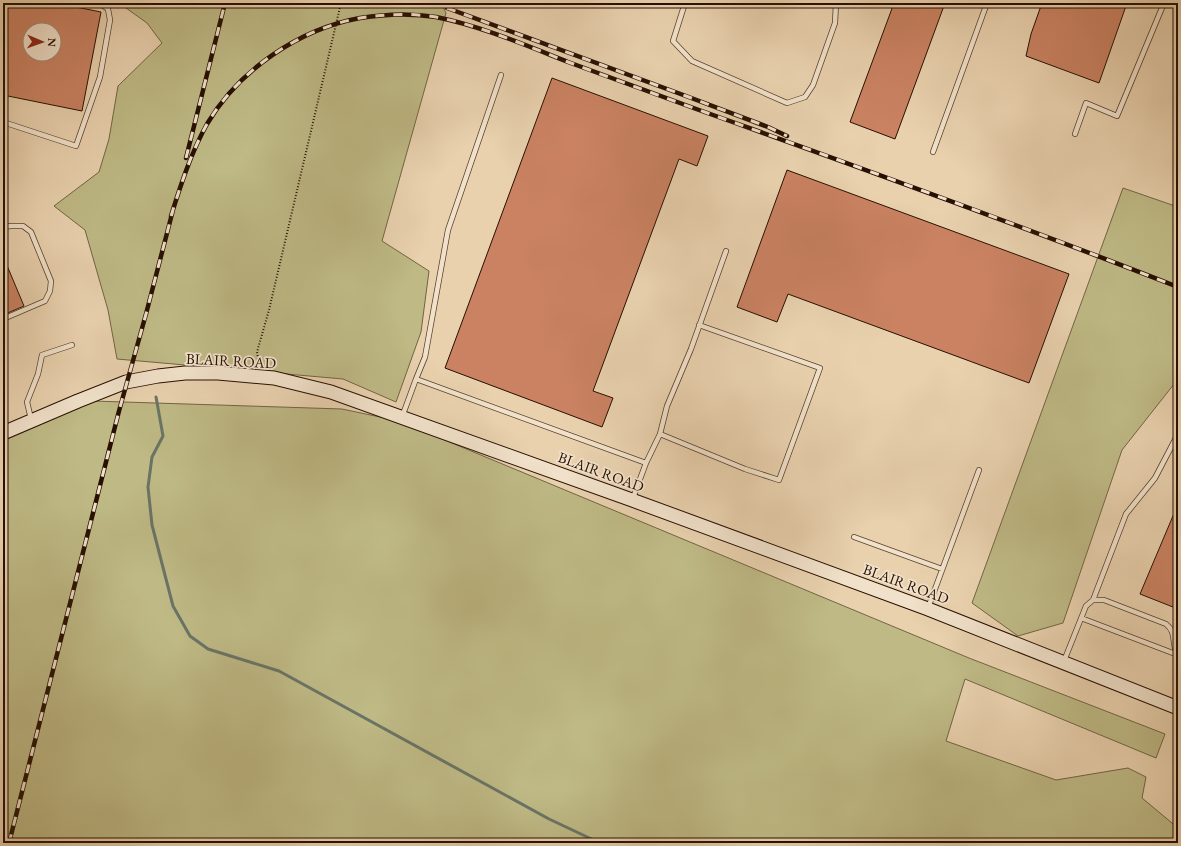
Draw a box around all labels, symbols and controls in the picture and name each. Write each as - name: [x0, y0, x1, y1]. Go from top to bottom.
- north arrow: [22, 22, 62, 62]
- text: N: [45, 38, 59, 47]
- street label: BLAIR ROAD: [186, 349, 277, 372]
- street label: BLAIR ROAD: [556, 447, 647, 496]
- street label: BLAIR ROAD: [861, 559, 952, 608]

